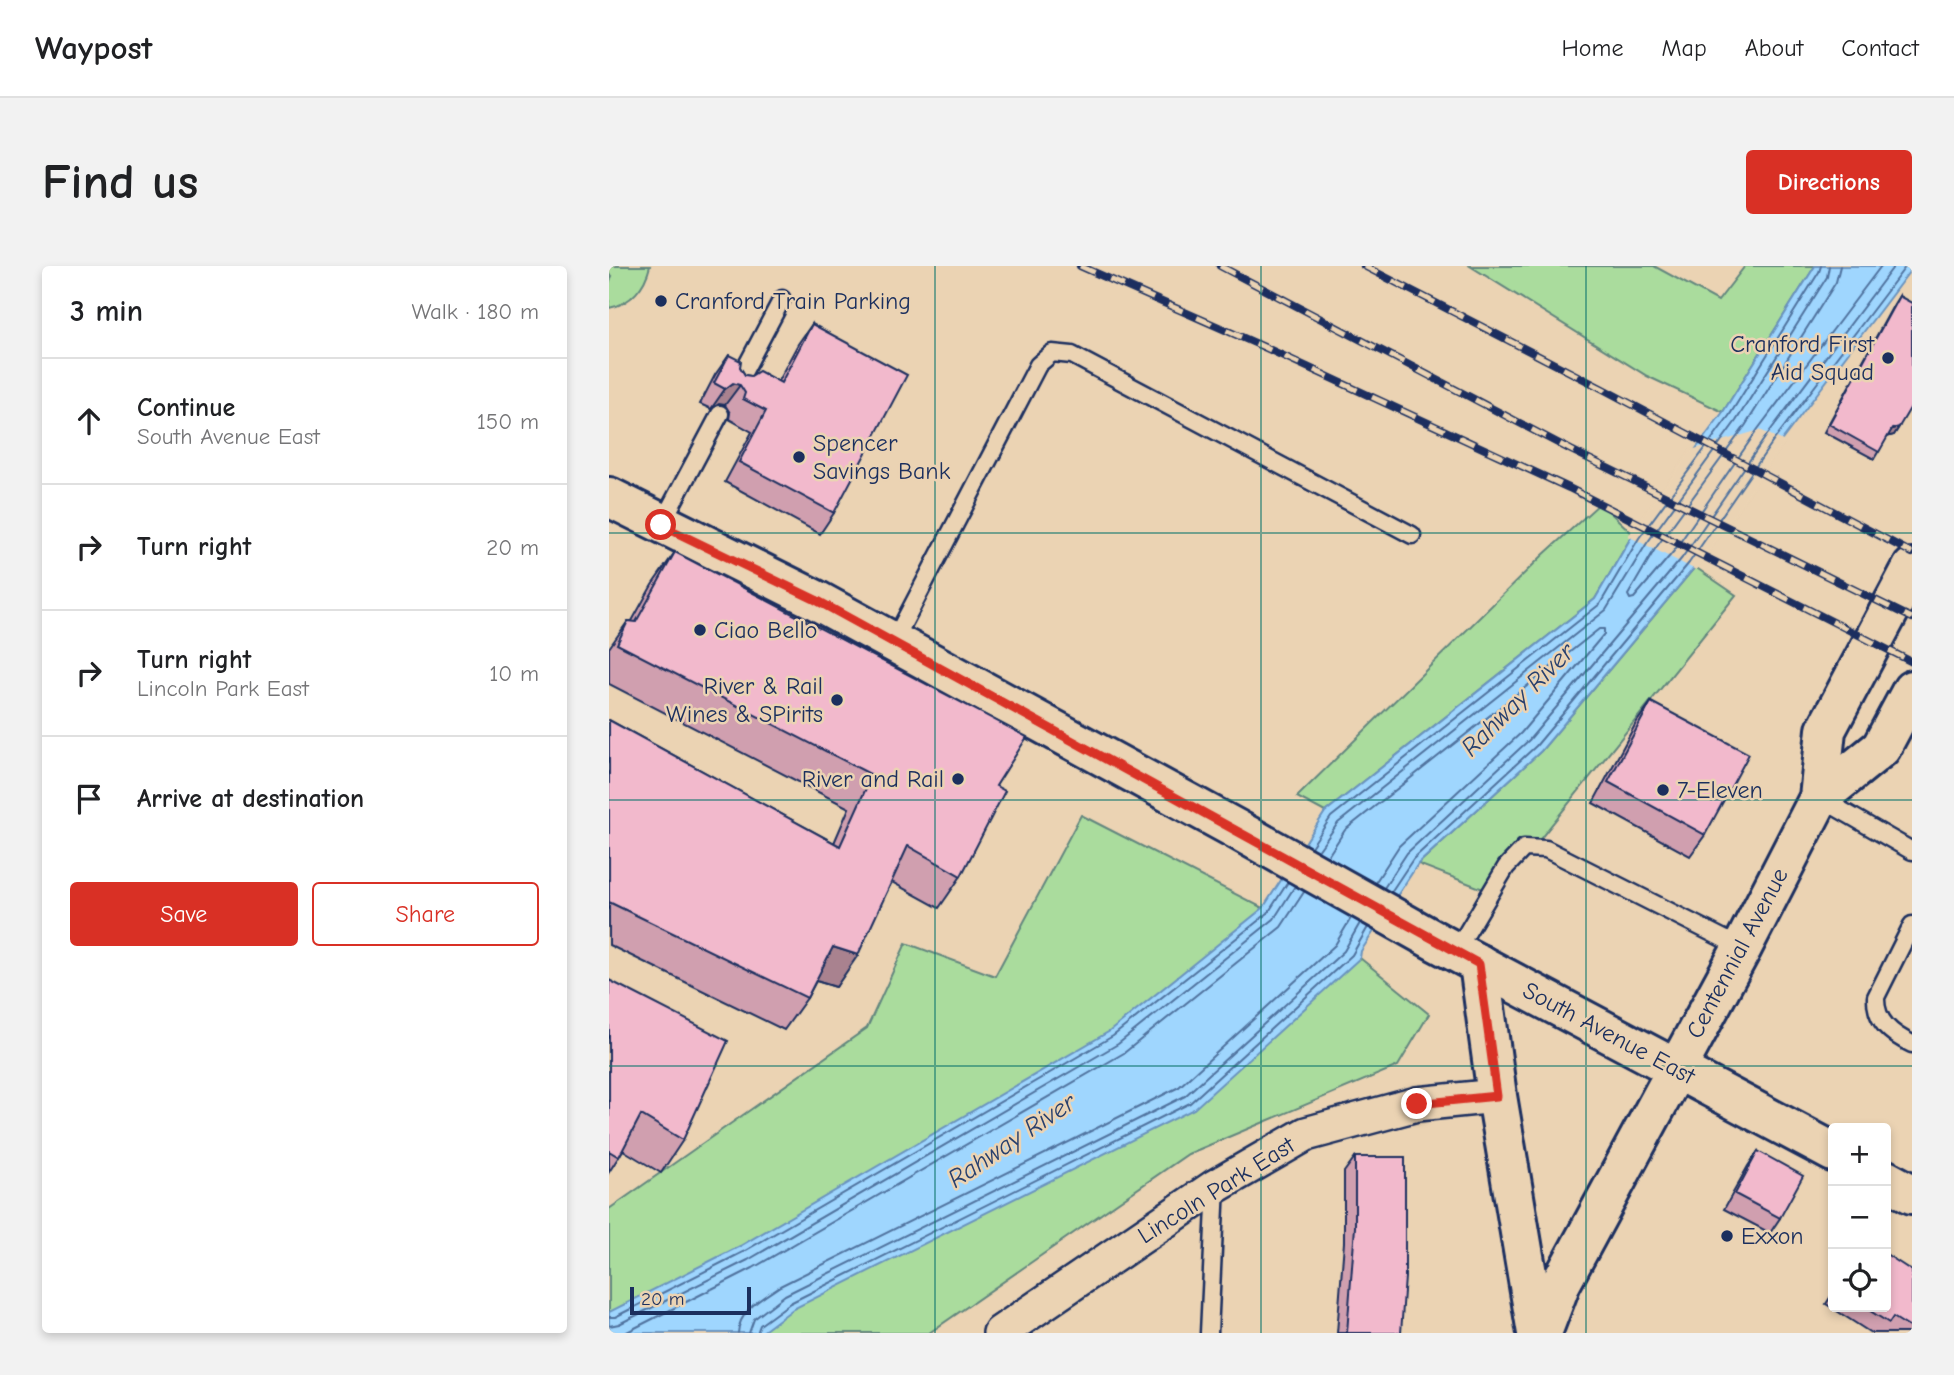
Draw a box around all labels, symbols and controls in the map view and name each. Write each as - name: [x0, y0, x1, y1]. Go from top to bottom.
- text: Waypost: [35, 29, 152, 67]
- text: Home: [1562, 34, 1623, 62]
- text: Map: [1661, 34, 1707, 62]
- text: About: [1745, 34, 1803, 62]
- text: Contact: [1841, 34, 1919, 62]
- button: Directions: [1746, 150, 1912, 214]
- text: Find us: [42, 154, 198, 210]
- place label: Cranford Train Parking: [675, 287, 911, 315]
- marker: Cranford Train Parking: [653, 293, 669, 309]
- text: 3 min: [70, 294, 143, 329]
- text: Walk · 180 m: [412, 298, 539, 325]
- place label: Cranford First Aid Squad: [1730, 330, 1875, 386]
- marker: Cranford First Aid Squad: [1880, 350, 1896, 366]
- text: Continue: [137, 393, 235, 423]
- icon: ahead: [70, 402, 108, 440]
- text: 150 m: [477, 408, 539, 435]
- text: South Avenue East: [137, 423, 320, 450]
- place label: Spencer Savings Bank: [813, 429, 951, 485]
- marker: Spencer Savings Bank: [791, 449, 807, 465]
- route start: [645, 509, 676, 540]
- icon: right: [70, 528, 108, 566]
- text: Turn right: [137, 532, 251, 562]
- text: 20 m: [486, 534, 539, 561]
- place label: Ciao Bello: [714, 616, 817, 644]
- marker: Ciao Bello: [692, 622, 708, 638]
- water label: Rahway River: [1455, 636, 1582, 763]
- text: Turn right: [137, 645, 251, 675]
- icon: right: [70, 654, 108, 692]
- text: 10 m: [489, 660, 539, 687]
- place label: River & Rail Wines & SPirits: [666, 672, 823, 728]
- text: Lincoln Park East: [137, 675, 309, 702]
- marker: River & Rail Wines & SPirits: [829, 692, 845, 708]
- place label: River and Rail: [802, 765, 944, 793]
- marker: River and Rail: [950, 771, 966, 787]
- place label: 7-Eleven: [1677, 776, 1763, 804]
- icon: arrive: [70, 780, 108, 818]
- marker: 7-Eleven: [1655, 782, 1671, 798]
- text: Arrive at destination: [137, 784, 364, 814]
- street label: Centennial Avenue: [1680, 863, 1794, 1043]
- button: Save: [70, 882, 298, 946]
- button: Share: [312, 882, 539, 946]
- street label: South Avenue East: [1518, 976, 1701, 1091]
- water label: Rahway River: [943, 1086, 1083, 1195]
- route end: [1401, 1088, 1432, 1119]
- map controls: [1828, 1123, 1891, 1312]
- button: +: [1828, 1123, 1891, 1186]
- street label: Lincoln Park East: [1133, 1130, 1300, 1249]
- button: −: [1828, 1186, 1891, 1249]
- place label: Exxon: [1741, 1222, 1804, 1250]
- marker: Exxon: [1719, 1228, 1735, 1244]
- button: locate: [1828, 1249, 1891, 1312]
- scale bar: [630, 1284, 751, 1316]
- text: 20 m: [641, 1288, 685, 1310]

